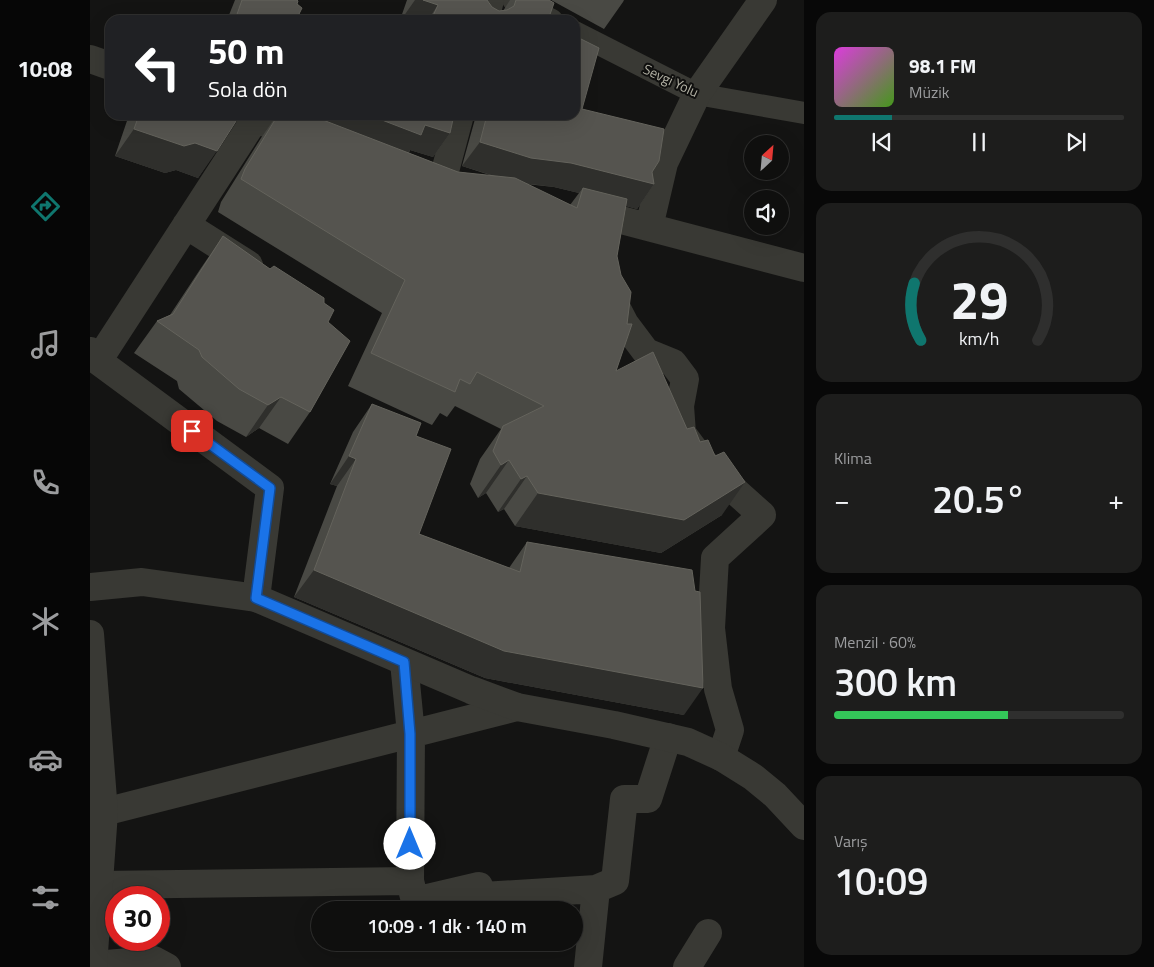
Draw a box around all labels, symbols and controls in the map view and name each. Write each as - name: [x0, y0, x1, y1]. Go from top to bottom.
- text: 50 m: [208, 24, 284, 78]
- icon: left: [125, 35, 190, 100]
- text: 98.1 FM: [909, 51, 976, 80]
- text: 10:08: [18, 52, 72, 86]
- street label: Sevgi Yolu: [640, 58, 702, 102]
- text: Sola dön: [208, 72, 288, 106]
- text: Müzik: [909, 80, 949, 104]
- icon: previous: [868, 128, 896, 156]
- icon: pause: [965, 128, 993, 156]
- icon: next: [1062, 128, 1090, 156]
- north arrow: [744, 135, 789, 180]
- map controls: [744, 135, 789, 235]
- icon: directions: [28, 189, 63, 224]
- button: sound: [744, 190, 789, 235]
- text: 29: [950, 260, 1008, 339]
- text: km/h: [959, 325, 999, 352]
- icon: music: [28, 327, 63, 362]
- pin: [171, 410, 213, 452]
- icon: arrive: [178, 417, 206, 445]
- text: Klima: [834, 446, 872, 470]
- icon: phone: [28, 465, 63, 500]
- text: 20.5°: [932, 470, 1026, 528]
- text: −: [834, 478, 850, 521]
- text: +: [1108, 478, 1124, 521]
- icon: climate: [28, 604, 63, 639]
- text: Menzil · 60%: [834, 630, 916, 654]
- text: 300 km: [834, 653, 957, 711]
- icon: car: [28, 742, 63, 777]
- position arrow: [383, 817, 435, 869]
- text: Varış: [834, 829, 867, 853]
- text: 10:09: [834, 852, 928, 910]
- icon: filters: [28, 880, 63, 915]
- speed limit sign: 30: [105, 886, 170, 951]
- text: 10:09 · 1 dk · 140 m: [367, 911, 527, 940]

